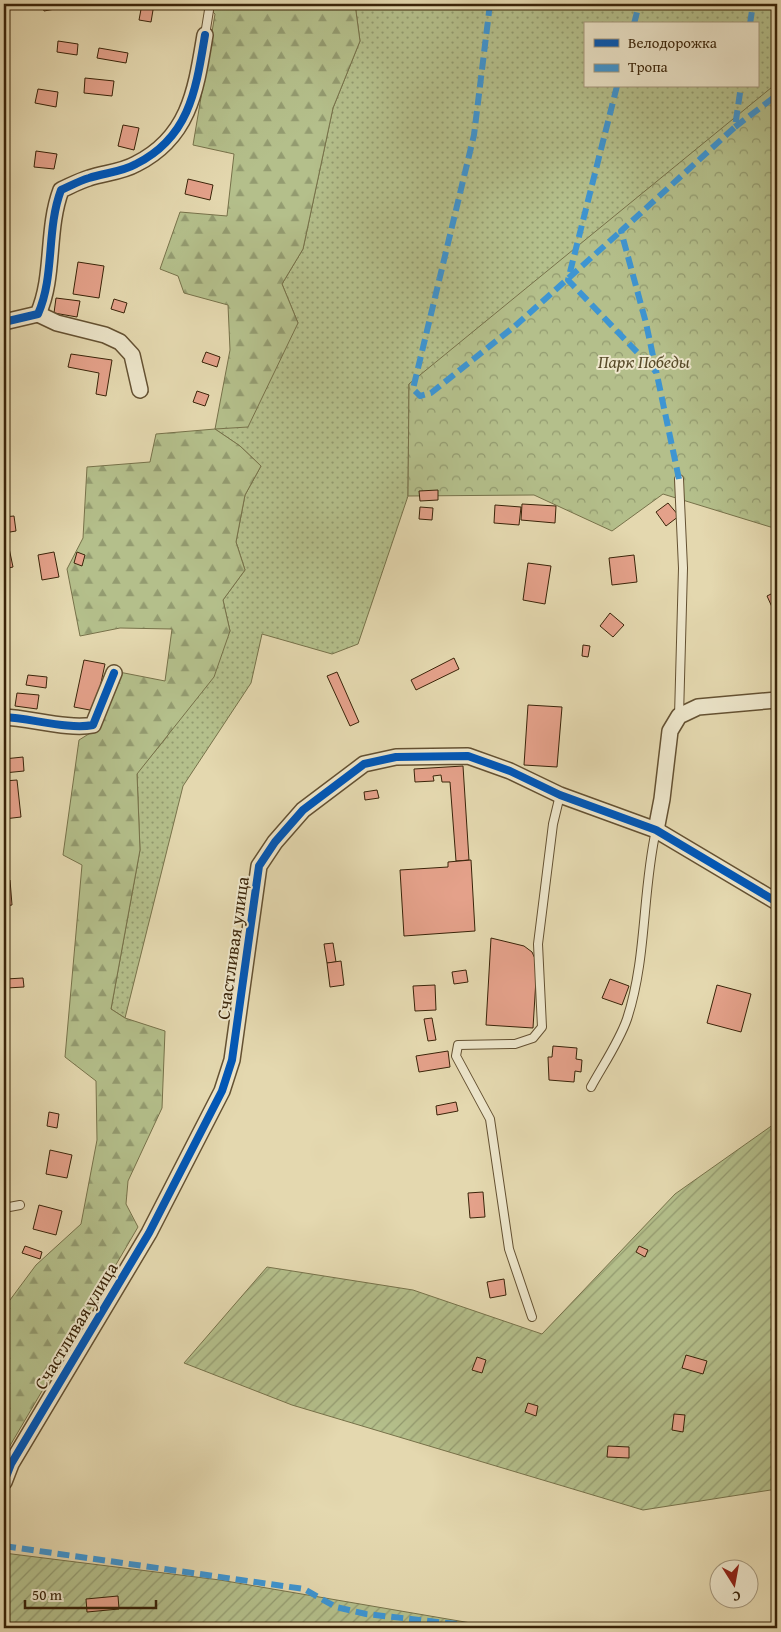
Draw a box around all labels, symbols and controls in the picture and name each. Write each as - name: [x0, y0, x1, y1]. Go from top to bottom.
- legend: [584, 22, 758, 88]
- text: Велодорожка: [628, 32, 718, 53]
- text: Тропа: [628, 56, 669, 77]
- park label: Парк Победы: [598, 348, 690, 375]
- street label: Счастливая улица: [209, 874, 256, 1021]
- street label: Счастливая улица: [27, 1257, 125, 1395]
- north arrow: [708, 1560, 758, 1610]
- scale bar: [25, 1577, 156, 1609]
- text: 50 m: [32, 1584, 63, 1605]
- text: С: [731, 1586, 742, 1607]

